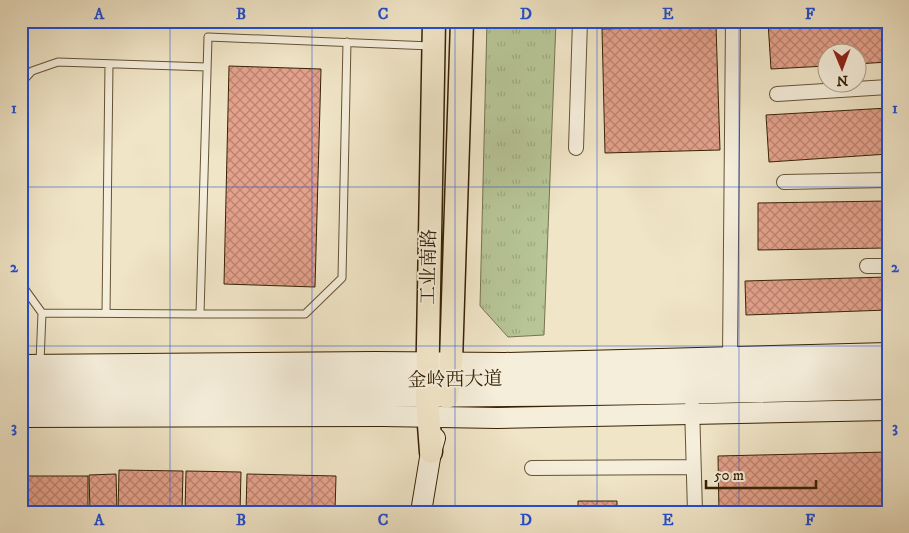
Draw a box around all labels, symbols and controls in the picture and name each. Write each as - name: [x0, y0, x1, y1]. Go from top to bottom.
- text: A: [93, 4, 105, 24]
- text: B: [236, 4, 246, 24]
- text: C: [378, 4, 388, 24]
- text: D: [520, 4, 532, 24]
- text: E: [662, 4, 674, 24]
- text: F: [805, 4, 815, 24]
- north arrow: [816, 42, 866, 92]
- text: N: [836, 71, 848, 89]
- text: 1: [11, 98, 17, 118]
- text: 1: [892, 98, 898, 118]
- street label: 工业南路: [417, 229, 441, 305]
- text: 2: [10, 257, 19, 277]
- text: 2: [891, 257, 900, 277]
- street label: 金岭西大道: [407, 368, 503, 392]
- text: 3: [11, 417, 17, 437]
- text: 3: [892, 417, 898, 437]
- scale bar: [706, 458, 816, 490]
- text: 50 m: [714, 466, 744, 485]
- text: A: [93, 510, 105, 530]
- text: B: [236, 510, 246, 530]
- text: C: [378, 510, 388, 530]
- text: D: [520, 510, 532, 530]
- text: E: [662, 510, 674, 530]
- text: F: [805, 510, 815, 530]

